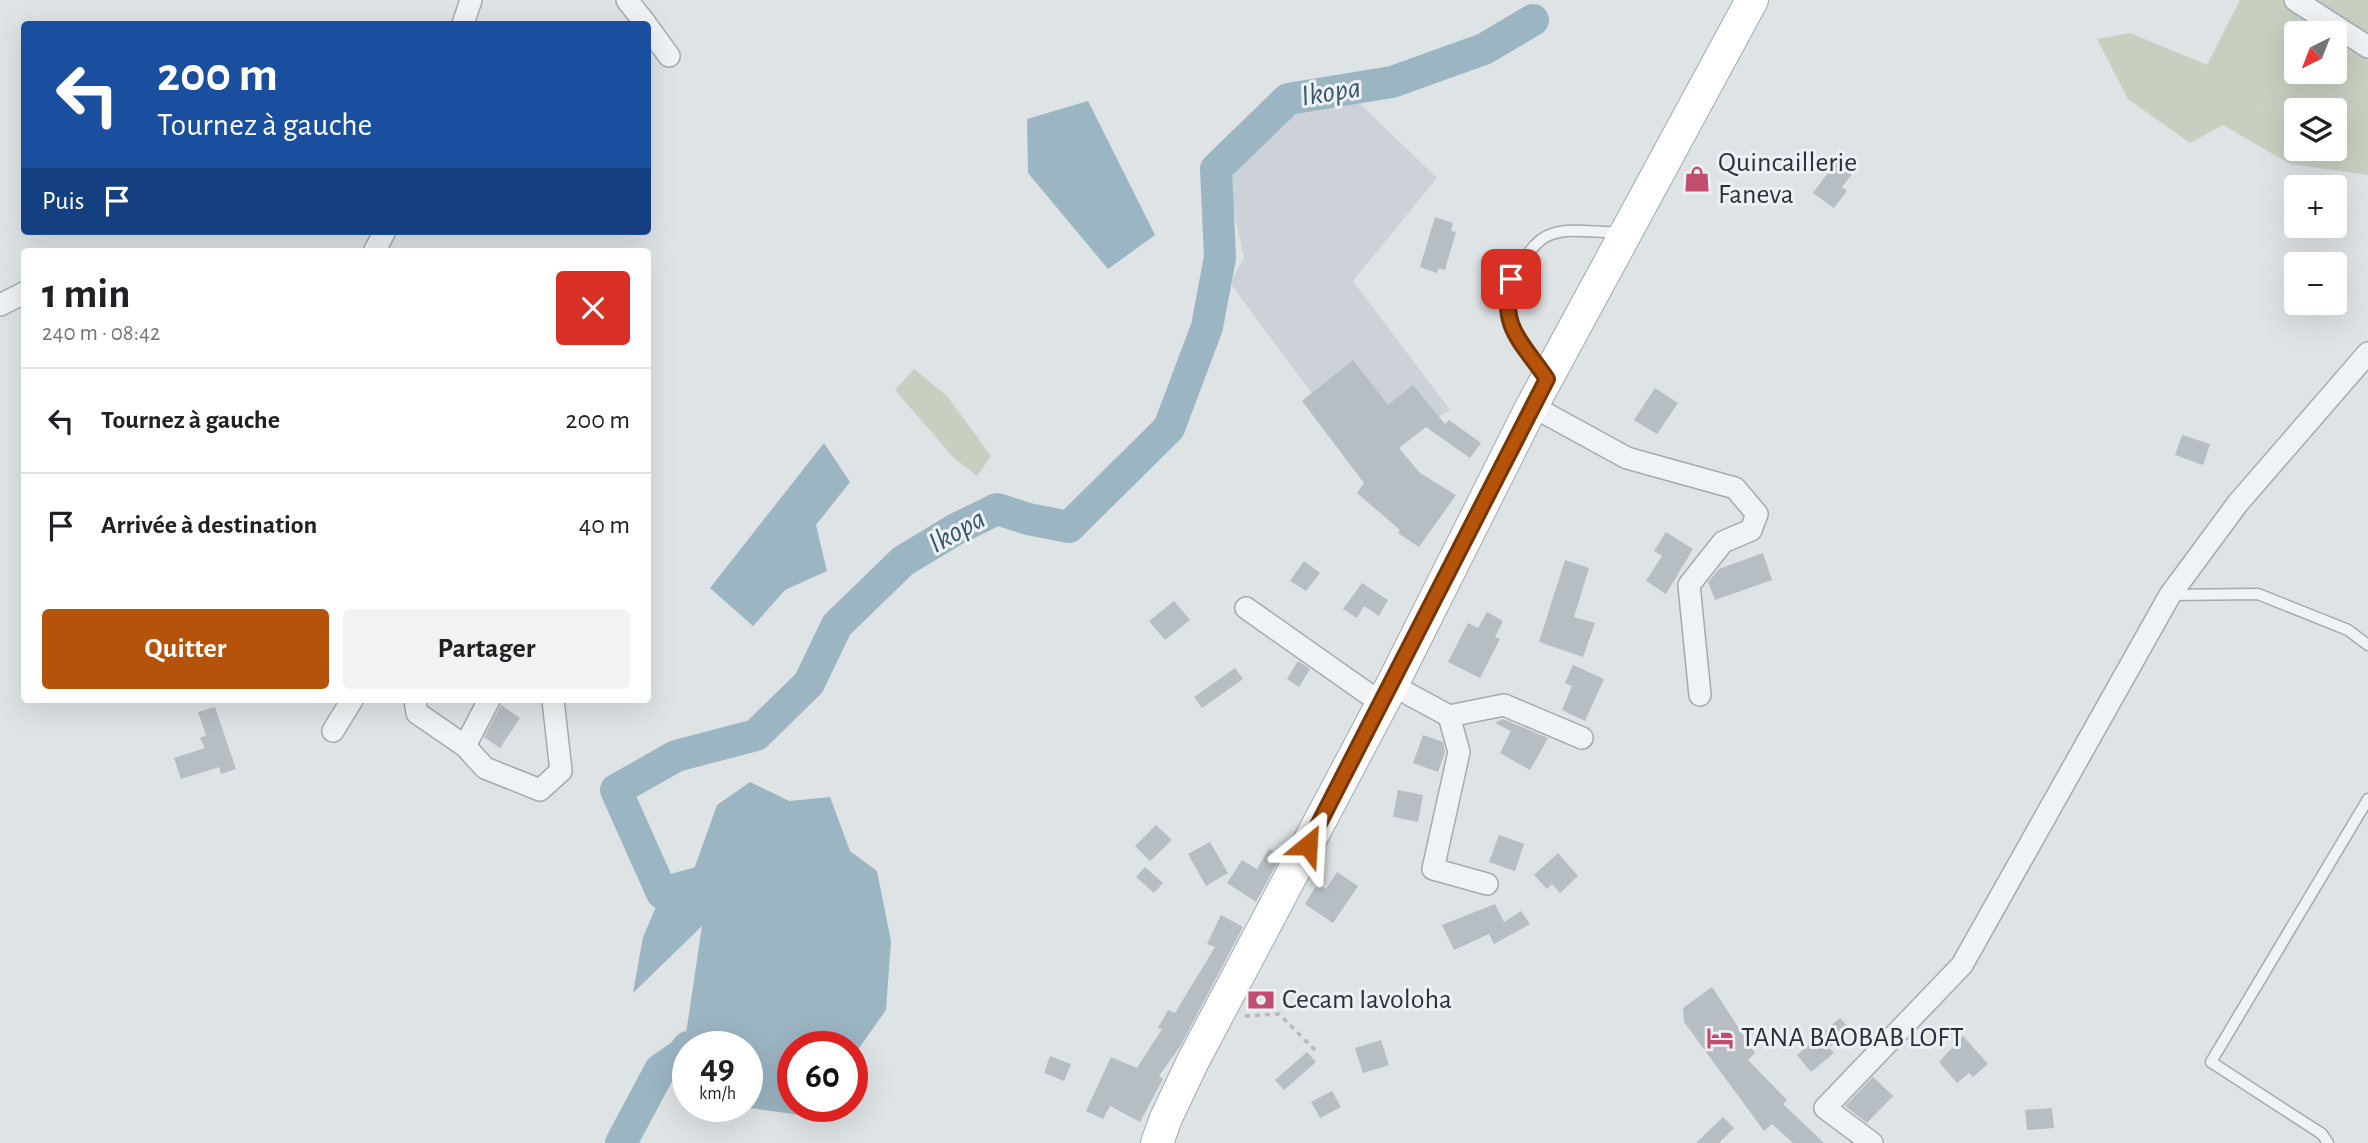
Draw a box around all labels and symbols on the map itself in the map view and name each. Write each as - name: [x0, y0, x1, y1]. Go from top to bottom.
- north arrow: [2284, 21, 2347, 84]
- water label: Ikopa: [1299, 72, 1363, 112]
- place label: Quincaillerie Faneva: [1718, 149, 1857, 209]
- shop icon: Quincaillerie Faneva: [1682, 164, 1712, 194]
- pin: [1481, 249, 1541, 309]
- water label: Ikopa: [924, 503, 990, 559]
- position arrow: [1271, 808, 1345, 882]
- bank icon: Cecam Iavoloha: [1246, 985, 1276, 1015]
- place label: Cecam Iavoloha: [1282, 986, 1452, 1014]
- hotel icon: TANA BAOBAB LOFT: [1705, 1023, 1735, 1053]
- place label: TANA BAOBAB LOFT: [1741, 1024, 1964, 1052]
- speed limit sign: 60: [777, 1031, 868, 1122]

